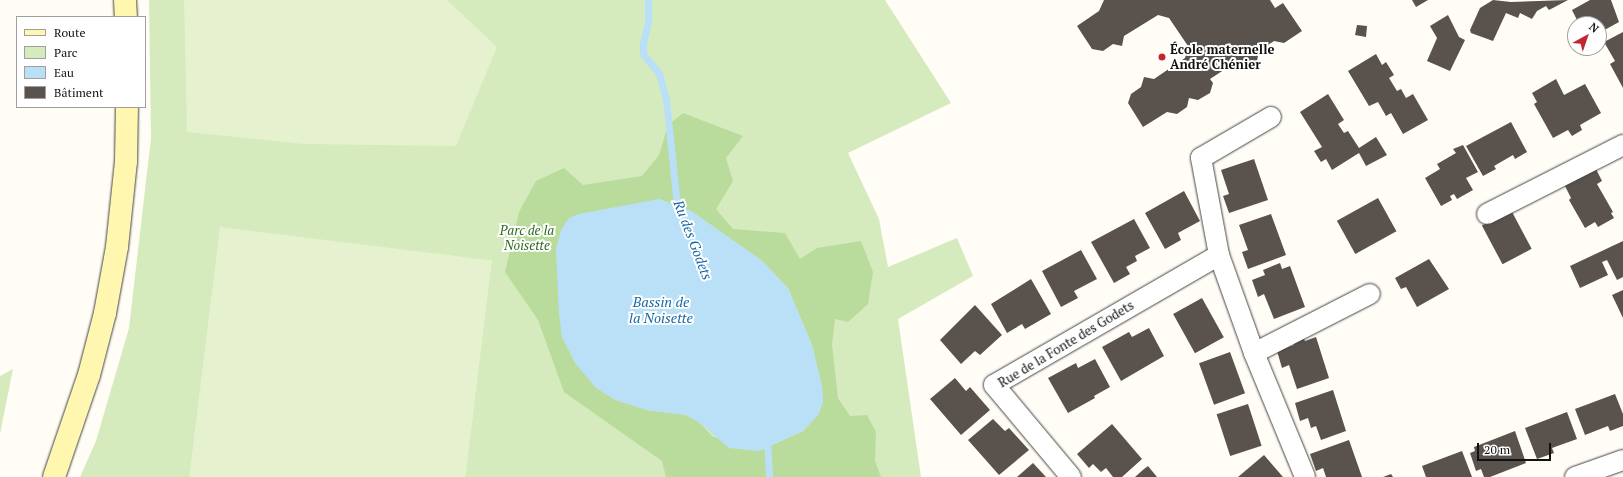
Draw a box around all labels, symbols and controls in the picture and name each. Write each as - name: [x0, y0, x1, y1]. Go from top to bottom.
- legend: [16, 16, 146, 108]
- north arrow: [1567, 16, 1607, 56]
- text: N: [1586, 20, 1602, 36]
- text: Route: [54, 25, 85, 40]
- place label: École maternelle André Chénier: [1170, 42, 1274, 73]
- text: Parc: [54, 45, 77, 60]
- marker: École maternelle André Chénier: [1157, 52, 1167, 62]
- text: Eau: [54, 65, 74, 80]
- text: Bâtiment: [54, 85, 103, 100]
- water label: Ru des Godets: [670, 198, 716, 282]
- park label: Parc de la Noisette: [500, 223, 554, 254]
- water label: Bassin de la Noisette: [629, 294, 693, 326]
- street label: Rue de la Fonte des Godets: [995, 297, 1137, 391]
- scale bar: [1479, 435, 1553, 461]
- text: 20 m: [1484, 442, 1510, 457]

